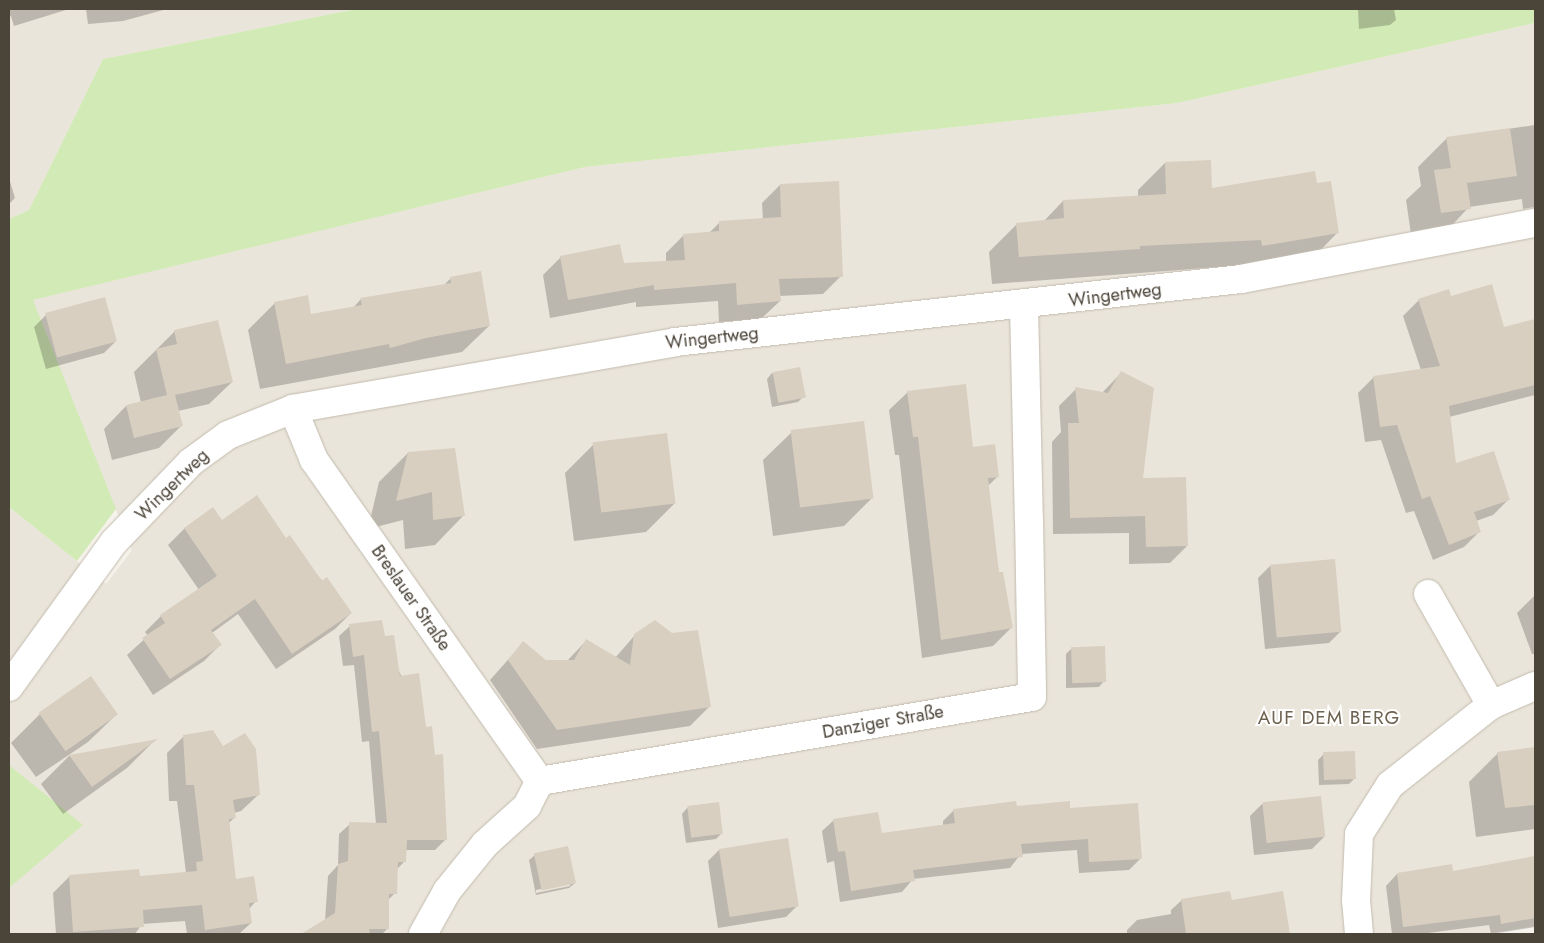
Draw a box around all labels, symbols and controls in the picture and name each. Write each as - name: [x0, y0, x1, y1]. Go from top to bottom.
- street label: Wingertweg: [1067, 279, 1163, 311]
- street label: Wingertweg: [664, 322, 760, 354]
- street label: Wingertweg: [131, 445, 213, 525]
- street label: Breslauer Straße: [367, 541, 455, 655]
- street label: Danziger Straße: [821, 701, 945, 743]
- district label: AUF DEM BERG: [1256, 707, 1402, 729]

